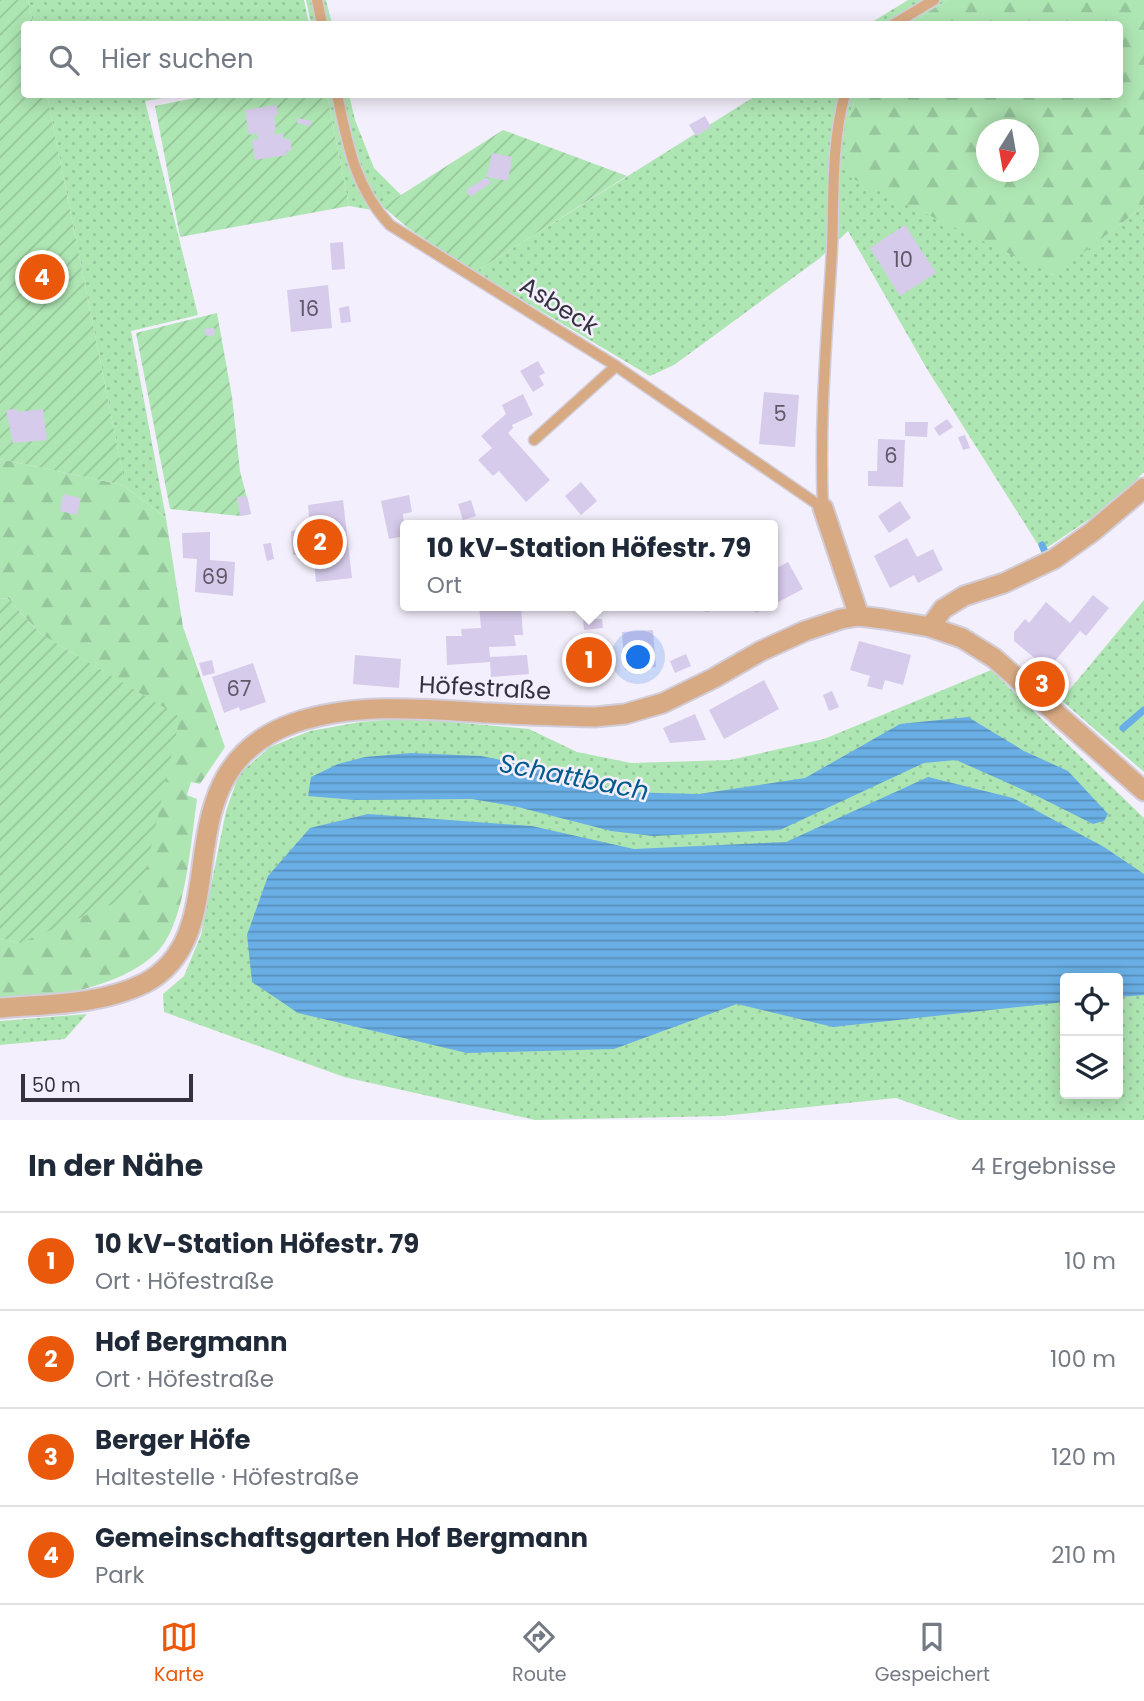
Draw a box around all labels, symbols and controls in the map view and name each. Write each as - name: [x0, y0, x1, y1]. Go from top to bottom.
- search box: [21, 21, 1123, 98]
- icon: search: [45, 41, 83, 79]
- text: Hier suchen: [101, 41, 254, 77]
- north arrow: [976, 119, 1039, 182]
- house number: 10: [893, 245, 913, 274]
- pin: 4: [19, 251, 65, 303]
- street label: Asbeck: [514, 269, 605, 343]
- house number: 16: [299, 294, 319, 323]
- house number: 5: [773, 399, 787, 428]
- house number: 6: [884, 441, 898, 470]
- pin: 2: [297, 516, 343, 568]
- popup: [400, 520, 778, 611]
- text: 10 kV-Station Höfestr. 79: [427, 530, 751, 566]
- house number: 69: [202, 562, 228, 591]
- text: Ort: [427, 569, 462, 601]
- pin: 1: [566, 634, 612, 686]
- your location: [621, 640, 655, 674]
- pin: 3: [1019, 658, 1065, 710]
- street label: Höfestraße: [418, 668, 552, 707]
- house number: 67: [227, 674, 251, 703]
- water label: Schattbach: [496, 745, 652, 809]
- map controls: [1060, 973, 1123, 1099]
- button: locate: [1060, 973, 1123, 1036]
- button: layers: [1060, 1036, 1123, 1099]
- scale bar: [21, 1071, 192, 1103]
- text: 50 m: [32, 1072, 81, 1099]
- text: In der Nähe: [28, 1144, 203, 1187]
- text: 4 Ergebnisse: [971, 1150, 1116, 1182]
- text: 10 kV-Station Höfestr. 79: [95, 1226, 419, 1262]
- text: 1: [47, 1245, 55, 1277]
- text: 10 m: [1064, 1245, 1116, 1277]
- text: Ort · Höfestraße: [95, 1265, 274, 1297]
- text: Hof Bergmann: [95, 1324, 288, 1360]
- text: 2: [44, 1343, 58, 1375]
- text: 100 m: [1050, 1343, 1116, 1375]
- text: Ort · Höfestraße: [95, 1363, 274, 1395]
- text: Berger Höfe: [95, 1422, 251, 1458]
- text: 3: [44, 1441, 58, 1473]
- text: 120 m: [1051, 1441, 1116, 1473]
- text: Haltestelle · Höfestraße: [95, 1461, 359, 1493]
- text: Gemeinschaftsgarten Hof Bergmann: [95, 1520, 588, 1556]
- text: 4: [43, 1539, 59, 1571]
- text: 210 m: [1051, 1539, 1116, 1571]
- text: Park: [95, 1559, 144, 1591]
- tab: Karte: [154, 1618, 204, 1689]
- tab: Route: [512, 1618, 567, 1689]
- tab: Gespeichert: [875, 1618, 990, 1689]

